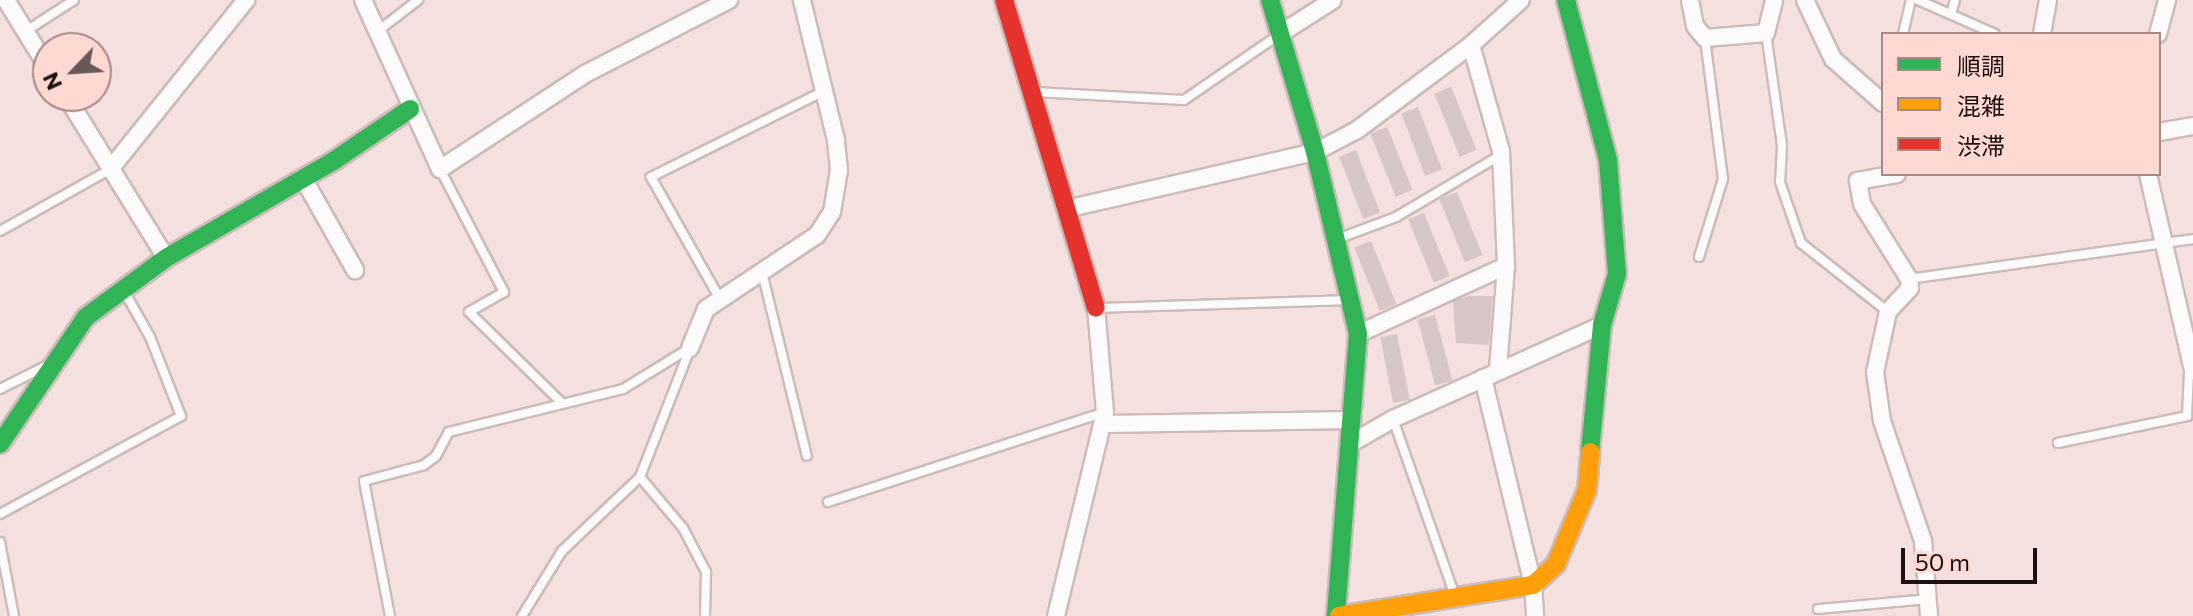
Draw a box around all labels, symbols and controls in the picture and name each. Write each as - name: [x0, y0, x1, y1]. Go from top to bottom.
- north arrow: [32, 32, 112, 112]
- legend: [1881, 32, 2161, 176]
- text: 順調: [1957, 51, 2005, 80]
- text: N: [36, 68, 67, 95]
- text: 混雑: [1957, 91, 2005, 120]
- text: 渋滞: [1957, 131, 2005, 160]
- scale bar: [1905, 532, 2041, 582]
- text: 50 m: [1915, 547, 1970, 576]

